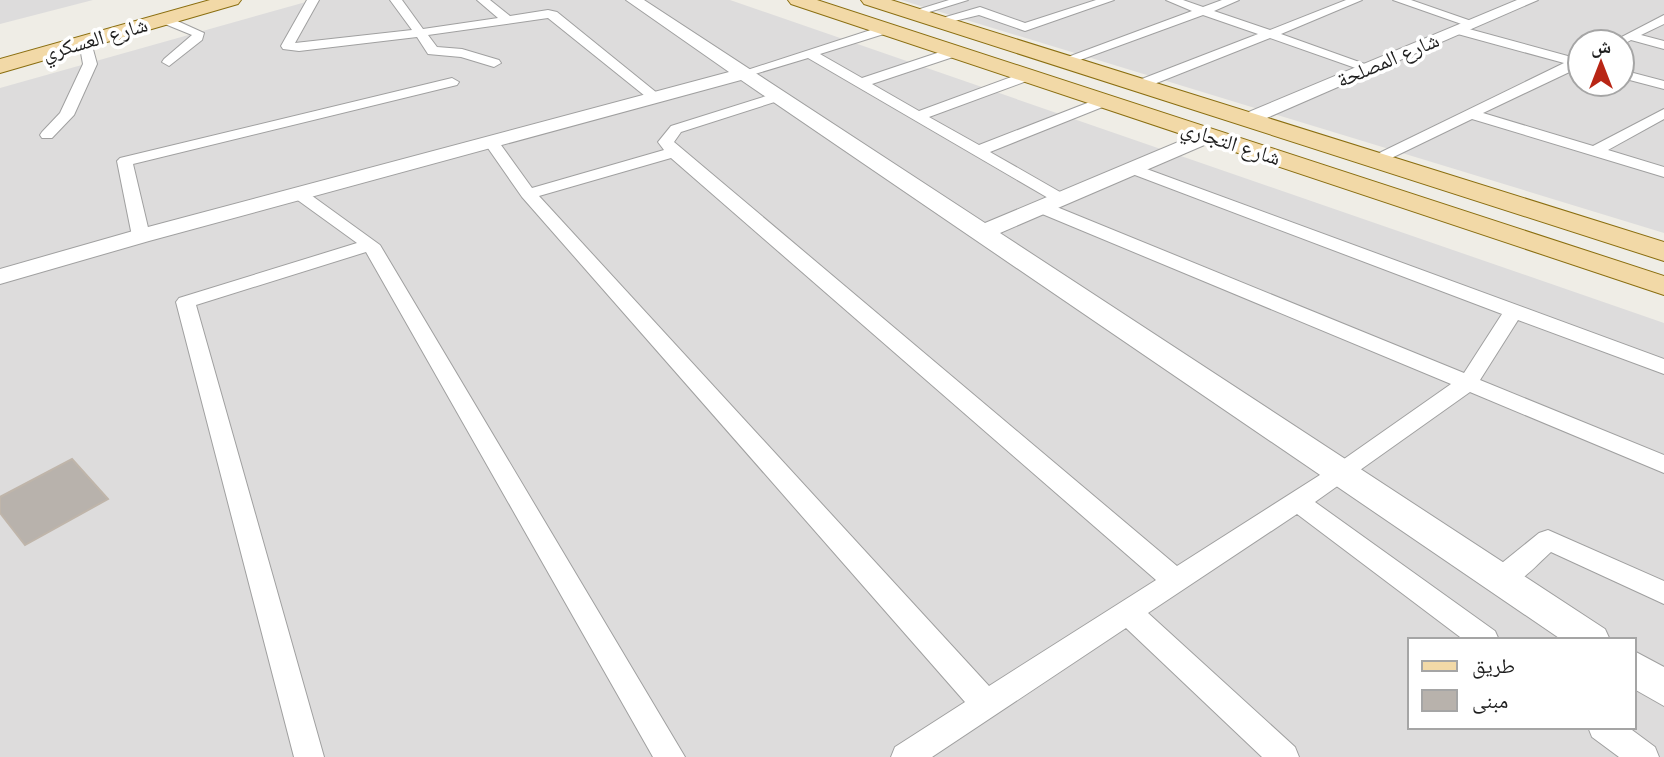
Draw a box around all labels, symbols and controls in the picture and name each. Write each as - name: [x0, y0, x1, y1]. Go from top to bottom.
- street label: شارع العسكري: [39, 11, 152, 70]
- street label: شارع المصلحة: [1333, 26, 1443, 94]
- north arrow: [1566, 28, 1636, 98]
- text: ش: [1591, 34, 1611, 59]
- street label: شارع التجاري: [1177, 114, 1284, 174]
- legend: [1408, 638, 1636, 729]
- text: طريق: [1472, 652, 1515, 680]
- text: مبنى: [1472, 687, 1508, 715]

